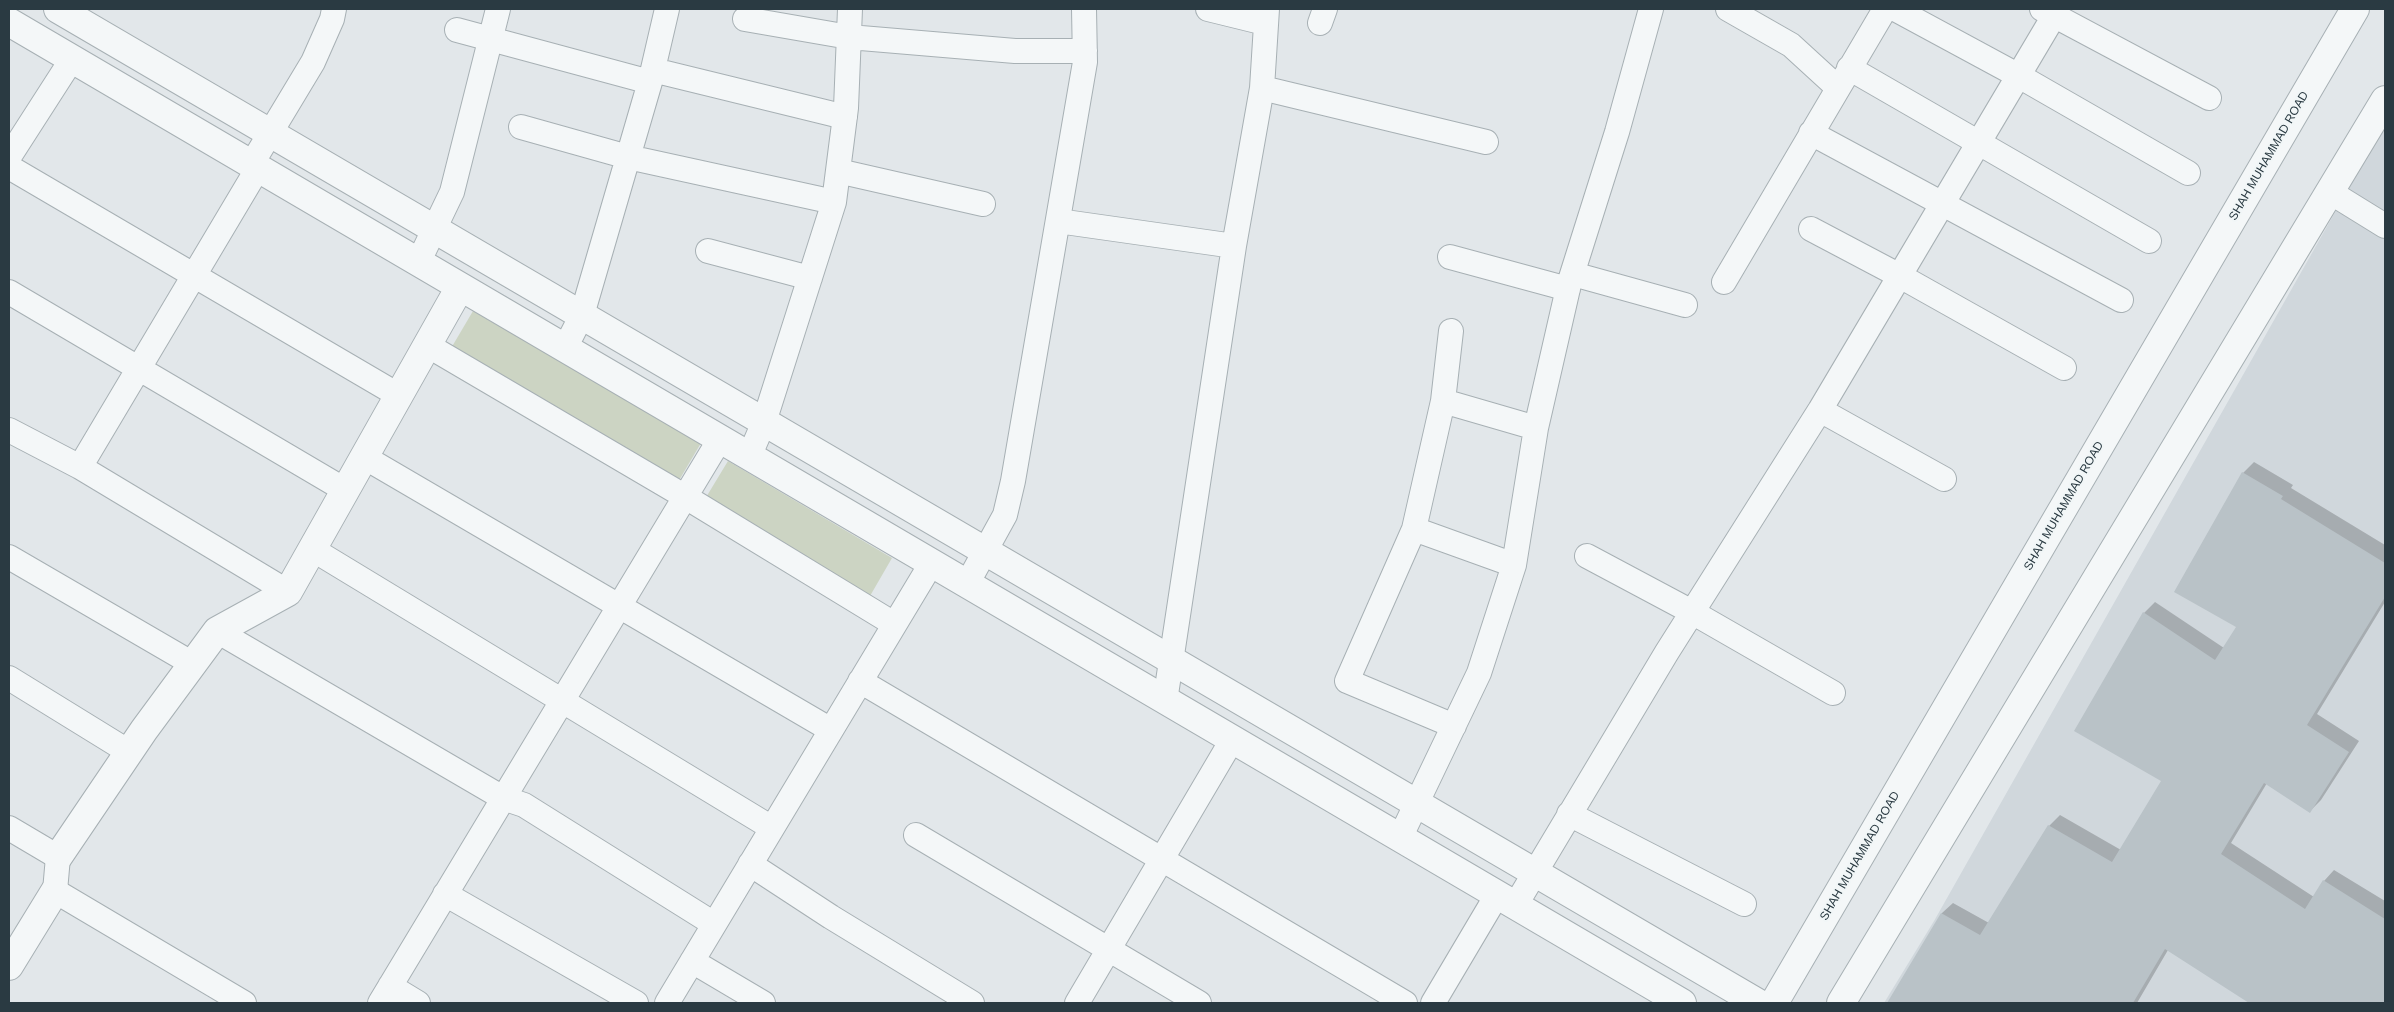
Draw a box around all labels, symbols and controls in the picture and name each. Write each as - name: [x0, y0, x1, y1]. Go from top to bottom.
- street label: SHAH MUHAMMAD ROAD: [2226, 89, 2312, 223]
- street label: SHAH MUHAMMAD ROAD: [2021, 439, 2107, 573]
- street label: SHAH MUHAMMAD ROAD: [1817, 789, 1903, 923]

